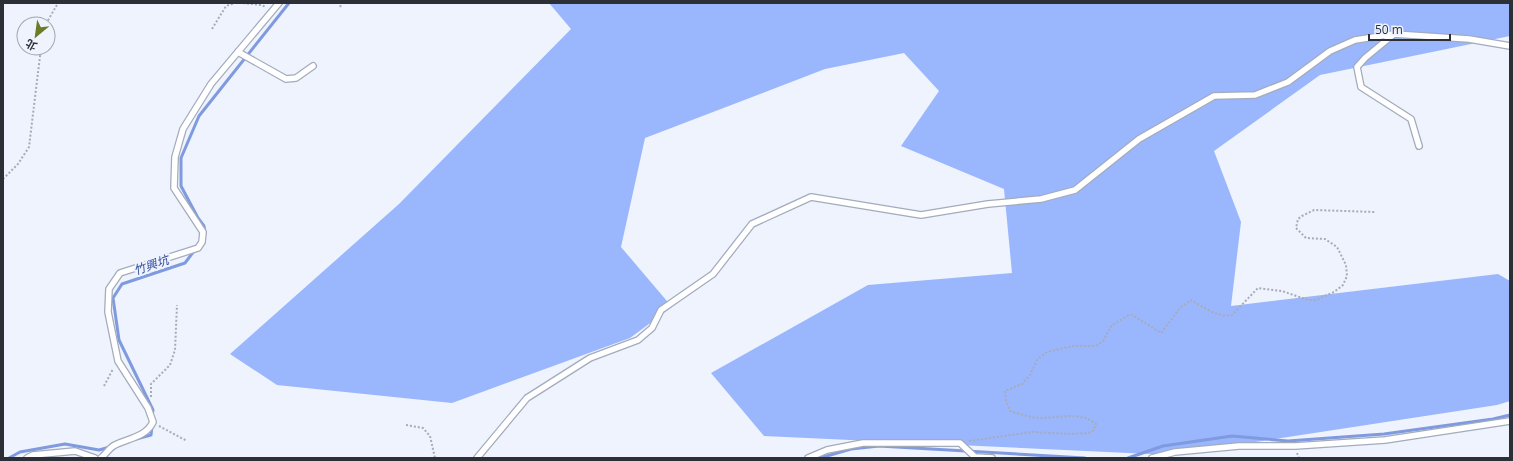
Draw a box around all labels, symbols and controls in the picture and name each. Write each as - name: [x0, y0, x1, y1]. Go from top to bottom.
- north arrow: [16, 16, 56, 56]
- scale bar: [1369, 16, 1450, 42]
- text: 50 m: [1375, 21, 1403, 38]
- text: 北: [22, 36, 39, 54]
- water label: 竹興坑: [131, 250, 173, 279]

